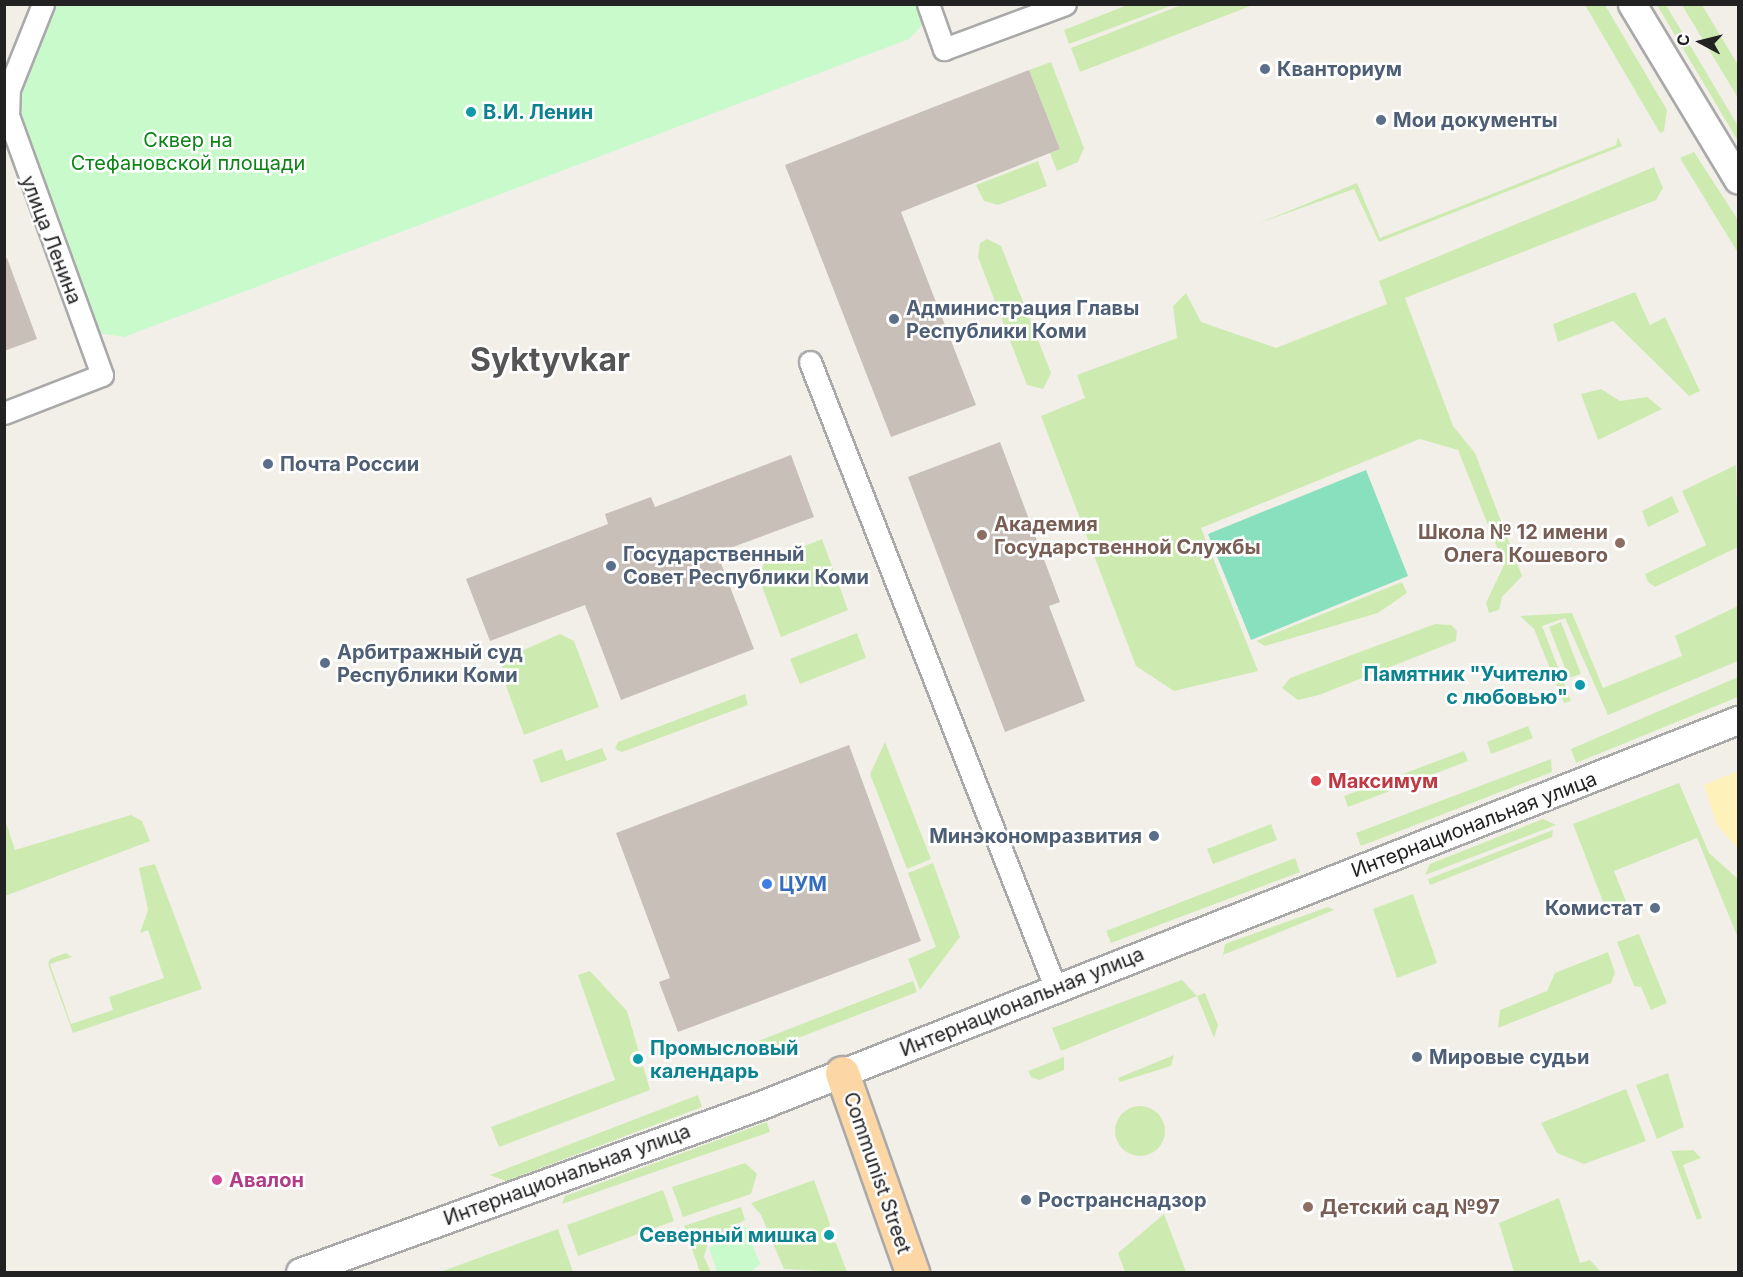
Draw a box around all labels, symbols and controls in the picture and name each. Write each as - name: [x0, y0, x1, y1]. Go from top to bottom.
- north arrow: [1671, 12, 1731, 72]
- text: С: [1672, 33, 1694, 47]
- place label: Кванториум: [1277, 57, 1402, 81]
- marker: Кванториум: [1258, 62, 1272, 76]
- place label: В.И. Ленин: [483, 100, 594, 124]
- marker: В.И. Ленин: [464, 105, 478, 119]
- place label: Мои документы: [1393, 108, 1558, 132]
- marker: Мои документы: [1374, 113, 1388, 127]
- park label: Сквер на Стефановской площади: [71, 129, 305, 176]
- street label: улица Ленина: [15, 172, 87, 308]
- place label: Администрация Главы Республики Коми: [906, 296, 1139, 343]
- marker: Администрация Главы Республики Коми: [887, 312, 901, 326]
- district label: Syktyvkar: [470, 341, 630, 379]
- place label: Почта России: [280, 452, 419, 476]
- marker: Почта России: [261, 457, 275, 471]
- place label: Академия Государственной Службы: [994, 512, 1261, 559]
- place label: Школа № 12 имени Олега Кошевого: [1418, 520, 1608, 567]
- marker: Академия Государственной Службы: [975, 528, 989, 542]
- marker: Школа № 12 имени Олега Кошевого: [1613, 536, 1627, 550]
- place label: Государственный Совет Республики Коми: [623, 542, 869, 589]
- marker: Государственный Совет Республики Коми: [604, 559, 618, 573]
- place label: Арбитражный суд Республики Коми: [337, 640, 523, 687]
- marker: Арбитражный суд Республики Коми: [318, 656, 332, 670]
- place label: Памятник "Учителю с любовью": [1364, 662, 1568, 709]
- marker: Памятник "Учителю с любовью": [1573, 678, 1587, 692]
- street label: Интернациональная улица: [1348, 767, 1600, 883]
- place label: Максимум: [1328, 769, 1438, 793]
- marker: Максимум: [1309, 774, 1323, 788]
- place label: Минэкономразвития: [929, 824, 1142, 848]
- marker: Минэкономразвития: [1147, 829, 1161, 843]
- place label: ЦУМ: [779, 872, 827, 896]
- marker: ЦУМ: [760, 877, 774, 891]
- place label: Комистат: [1545, 896, 1643, 920]
- marker: Комистат: [1648, 901, 1662, 915]
- street label: Интернациональная улица: [897, 942, 1147, 1062]
- place label: Промысловый календарь: [650, 1036, 798, 1083]
- place label: Мировые судьи: [1429, 1045, 1589, 1069]
- marker: Мировые судьи: [1410, 1050, 1424, 1064]
- marker: Промысловый календарь: [631, 1052, 645, 1066]
- street label: Сommunist Street: [838, 1089, 916, 1257]
- street label: Интернациональная улица: [440, 1119, 694, 1231]
- place label: Авалон: [229, 1168, 304, 1192]
- marker: Авалон: [210, 1173, 224, 1187]
- place label: Ространснадзор: [1038, 1188, 1206, 1212]
- marker: Ространснадзор: [1019, 1193, 1033, 1207]
- place label: Детский сад №97: [1320, 1195, 1500, 1219]
- marker: Детский сад №97: [1301, 1200, 1315, 1214]
- place label: Северный мишка: [639, 1223, 817, 1247]
- marker: Северный мишка: [822, 1228, 836, 1242]

